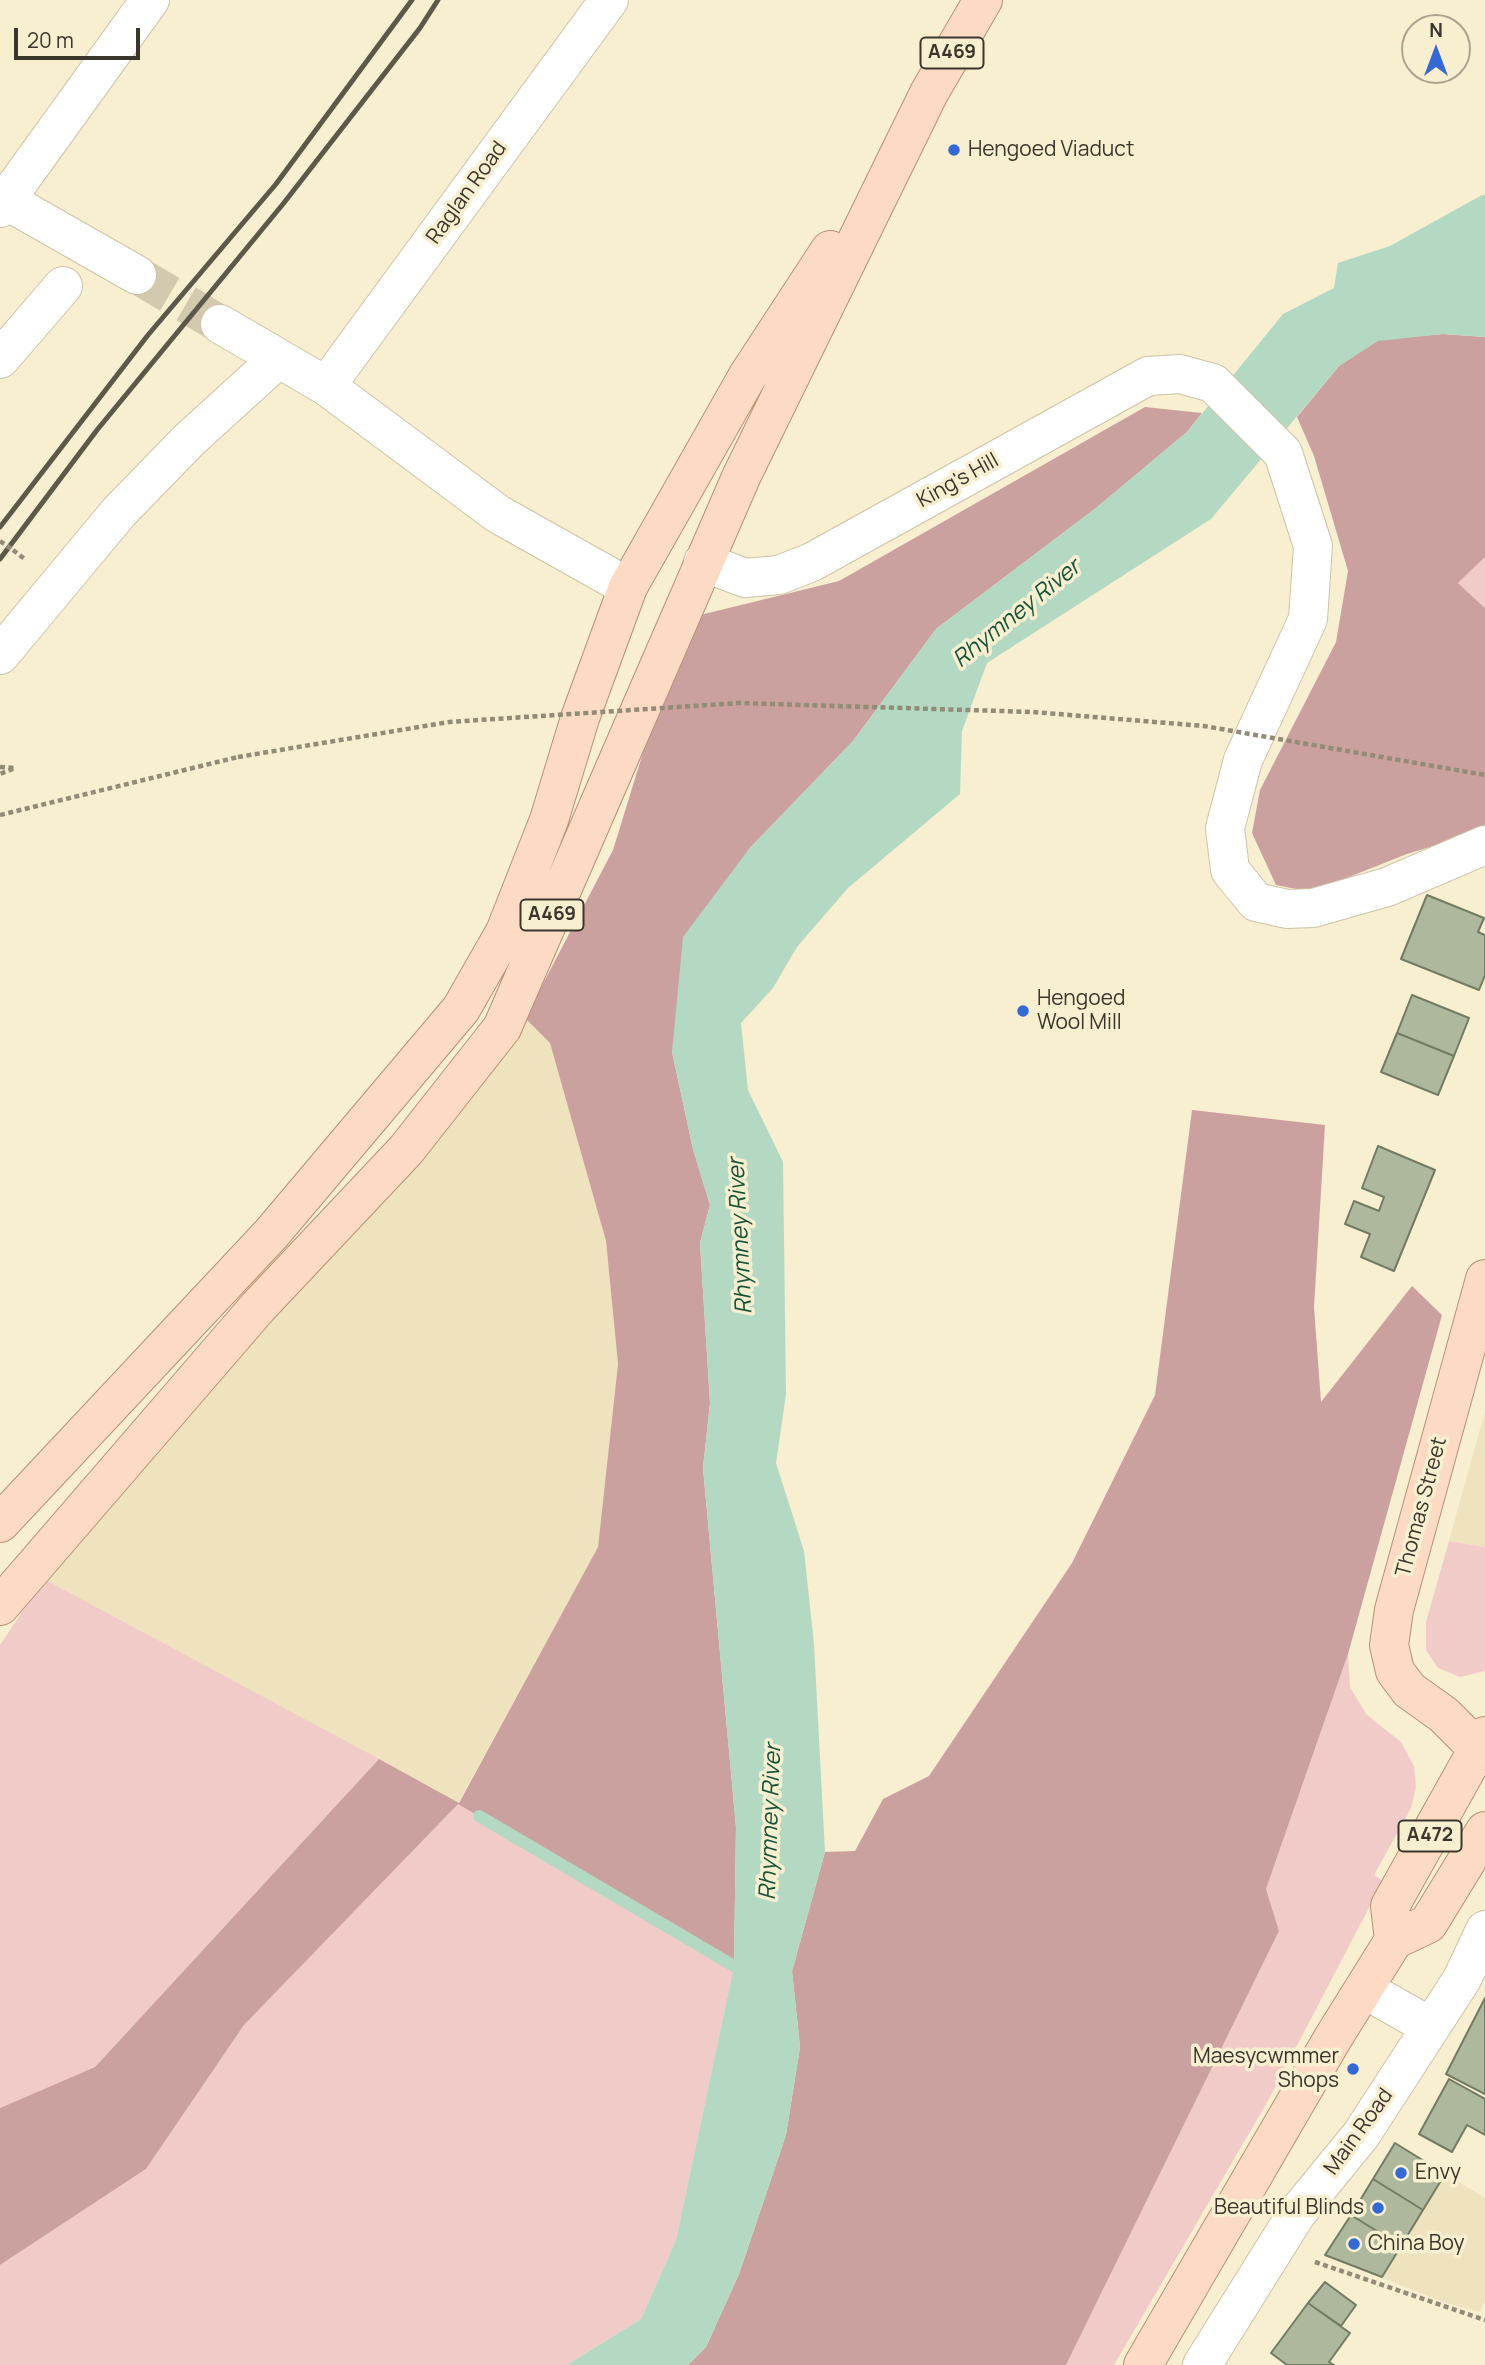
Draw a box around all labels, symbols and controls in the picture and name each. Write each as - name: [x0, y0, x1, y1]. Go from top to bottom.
- scale bar: [18, 14, 144, 58]
- north arrow: [1401, 14, 1471, 84]
- text: N: [1429, 17, 1443, 43]
- text: 20 m: [27, 26, 74, 54]
- road number: A469: [920, 38, 984, 68]
- street label: Raglan Road: [421, 137, 513, 249]
- place label: Hengoed Viaduct: [968, 137, 1134, 163]
- marker: Hengoed Viaduct: [946, 142, 962, 158]
- street label: King's Hill: [913, 448, 1003, 514]
- water label: Rhymney River: [948, 554, 1086, 674]
- road number: A469: [520, 900, 584, 931]
- place label: Hengoed Wool Mill: [1037, 986, 1125, 1036]
- marker: Hengoed Wool Mill: [1015, 1003, 1031, 1019]
- water label: Rhymney River: [723, 1157, 759, 1315]
- street label: Thomas Street: [1391, 1434, 1453, 1580]
- water label: Rhymney River: [754, 1743, 788, 1901]
- road number: A472: [1398, 1820, 1462, 1852]
- place label: Maesycwmmer Shops: [1193, 2044, 1339, 2094]
- marker: Maesycwmmer Shops: [1345, 2061, 1361, 2077]
- street label: Main Road: [1319, 2084, 1399, 2180]
- place label: Envy: [1415, 2160, 1461, 2186]
- marker: Envy: [1393, 2165, 1409, 2181]
- place label: Beautiful Blinds: [1214, 2195, 1364, 2221]
- marker: Beautiful Blinds: [1370, 2200, 1386, 2216]
- place label: China Boy: [1368, 2231, 1465, 2257]
- marker: China Boy: [1346, 2236, 1362, 2252]

